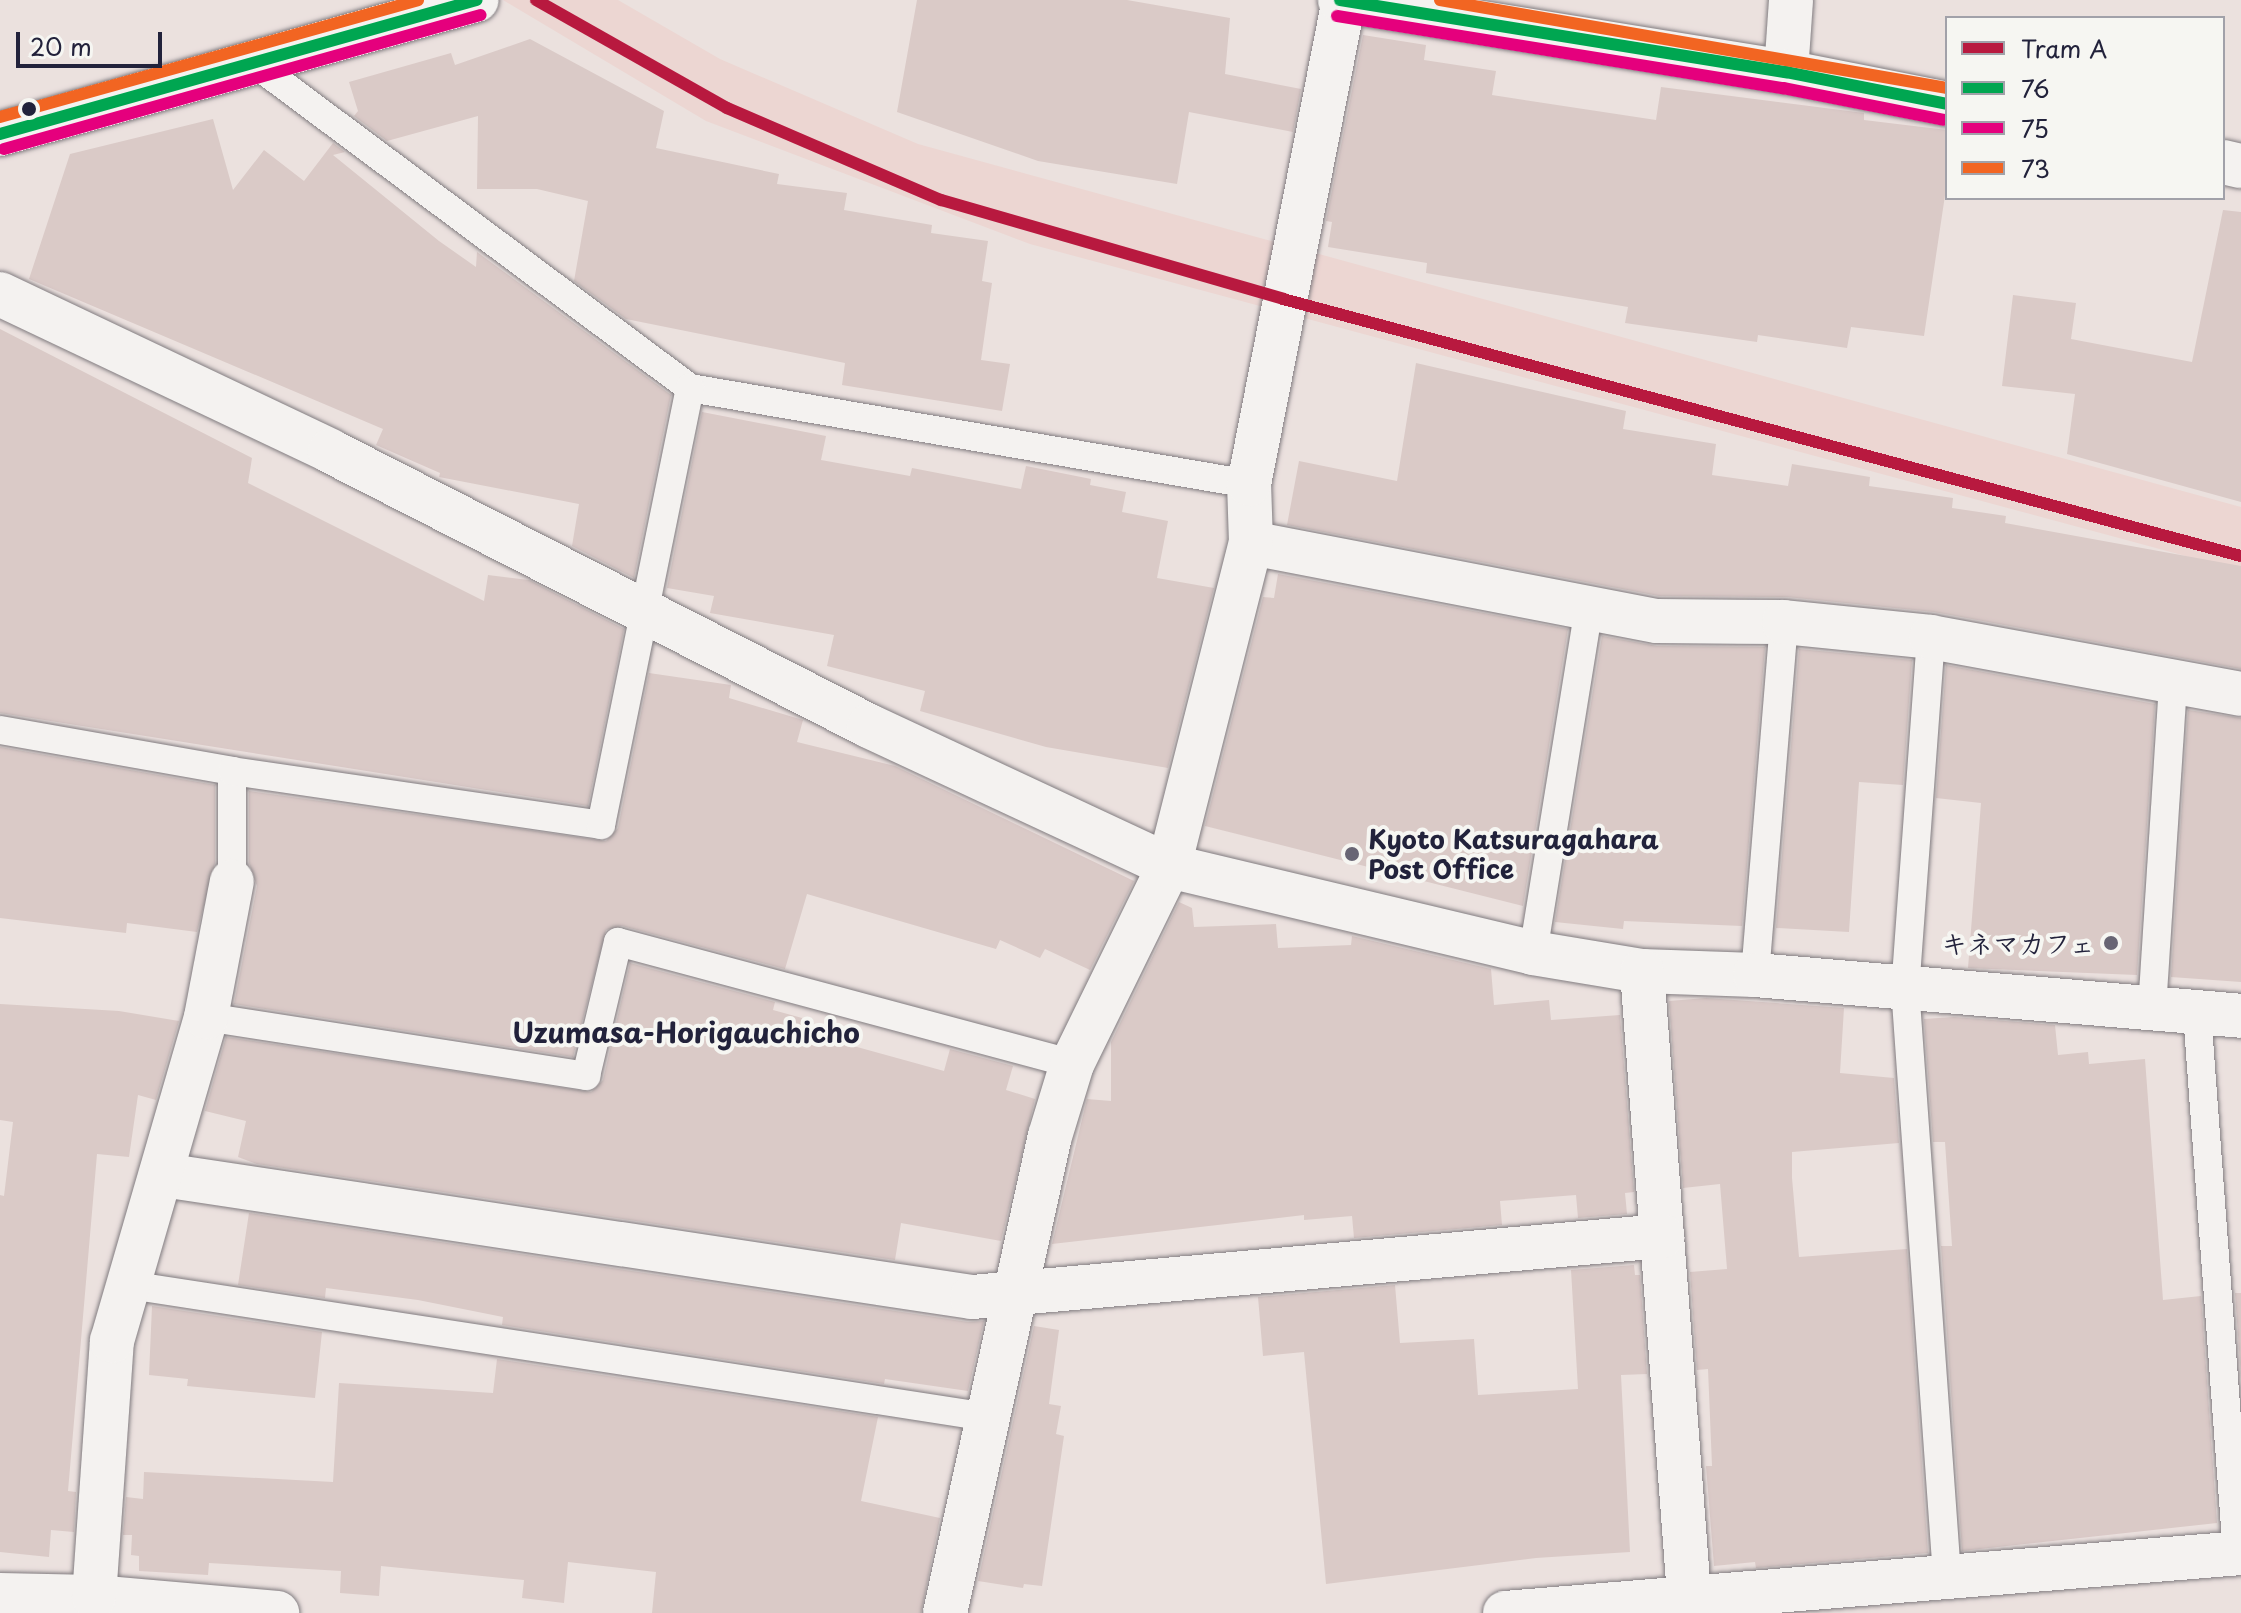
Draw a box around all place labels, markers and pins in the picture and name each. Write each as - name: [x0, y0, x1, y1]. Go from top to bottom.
- unlabelled marker: [21, 101, 37, 117]
- place label: Kyoto Katsuragahara Post Office: [1368, 823, 1659, 884]
- marker: Kyoto Katsuragahara Post Office: [1343, 845, 1361, 863]
- place label: キネマカフェ: [1939, 927, 2095, 959]
- marker: キネマカフェ: [2102, 934, 2120, 952]

